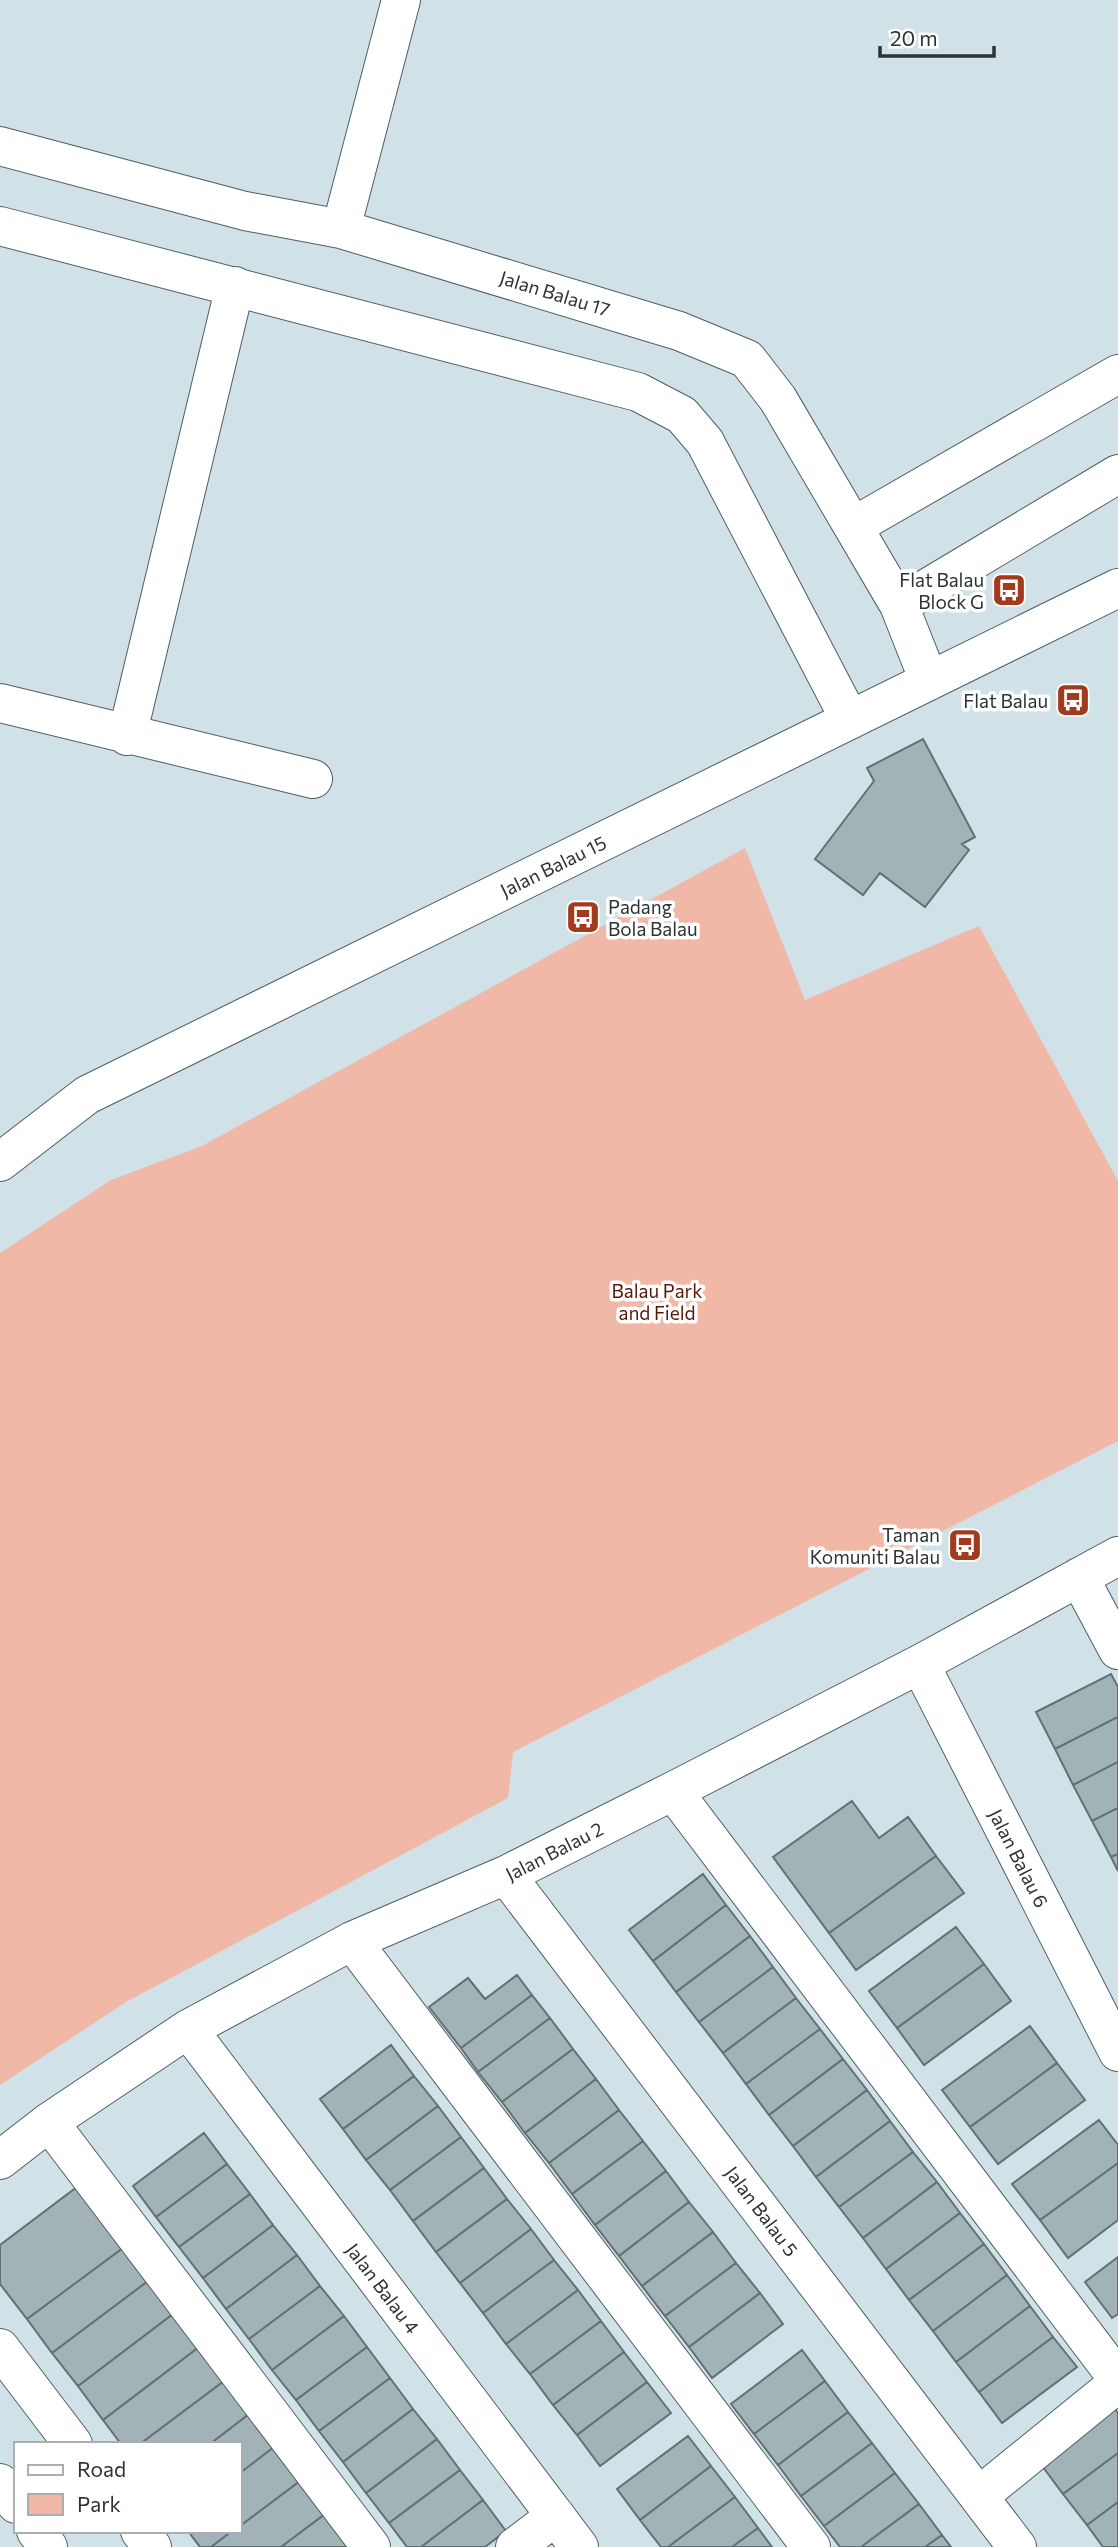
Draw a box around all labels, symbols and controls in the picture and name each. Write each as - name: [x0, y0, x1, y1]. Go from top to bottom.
- scale bar: [880, 14, 994, 58]
- text: 20 m: [890, 25, 938, 50]
- street label: Jalan Balau 17: [497, 265, 613, 321]
- place label: Flat Balau Block G: [899, 568, 984, 613]
- bus stop icon: Flat Balau Block G: [990, 571, 1028, 609]
- bus stop icon: Flat Balau: [1054, 681, 1092, 719]
- place label: Flat Balau: [963, 689, 1048, 712]
- street label: Jalan Balau 15: [496, 830, 610, 902]
- place label: Padang Bola Balau: [608, 895, 698, 940]
- bus stop icon: Padang Bola Balau: [564, 898, 602, 936]
- park label: Balau Park and Field: [612, 1279, 702, 1324]
- place label: Taman Komuniti Balau: [810, 1523, 940, 1568]
- bus stop icon: Taman Komuniti Balau: [946, 1526, 984, 1564]
- street label: Jalan Balau 6: [984, 1805, 1054, 1911]
- street label: Jalan Balau 2: [501, 1817, 607, 1885]
- street label: Jalan Balau 5: [721, 2161, 803, 2261]
- street label: Jalan Balau 4: [342, 2238, 424, 2338]
- legend: [14, 2442, 242, 2533]
- text: Road: [77, 2456, 126, 2481]
- text: Park: [77, 2491, 121, 2516]

